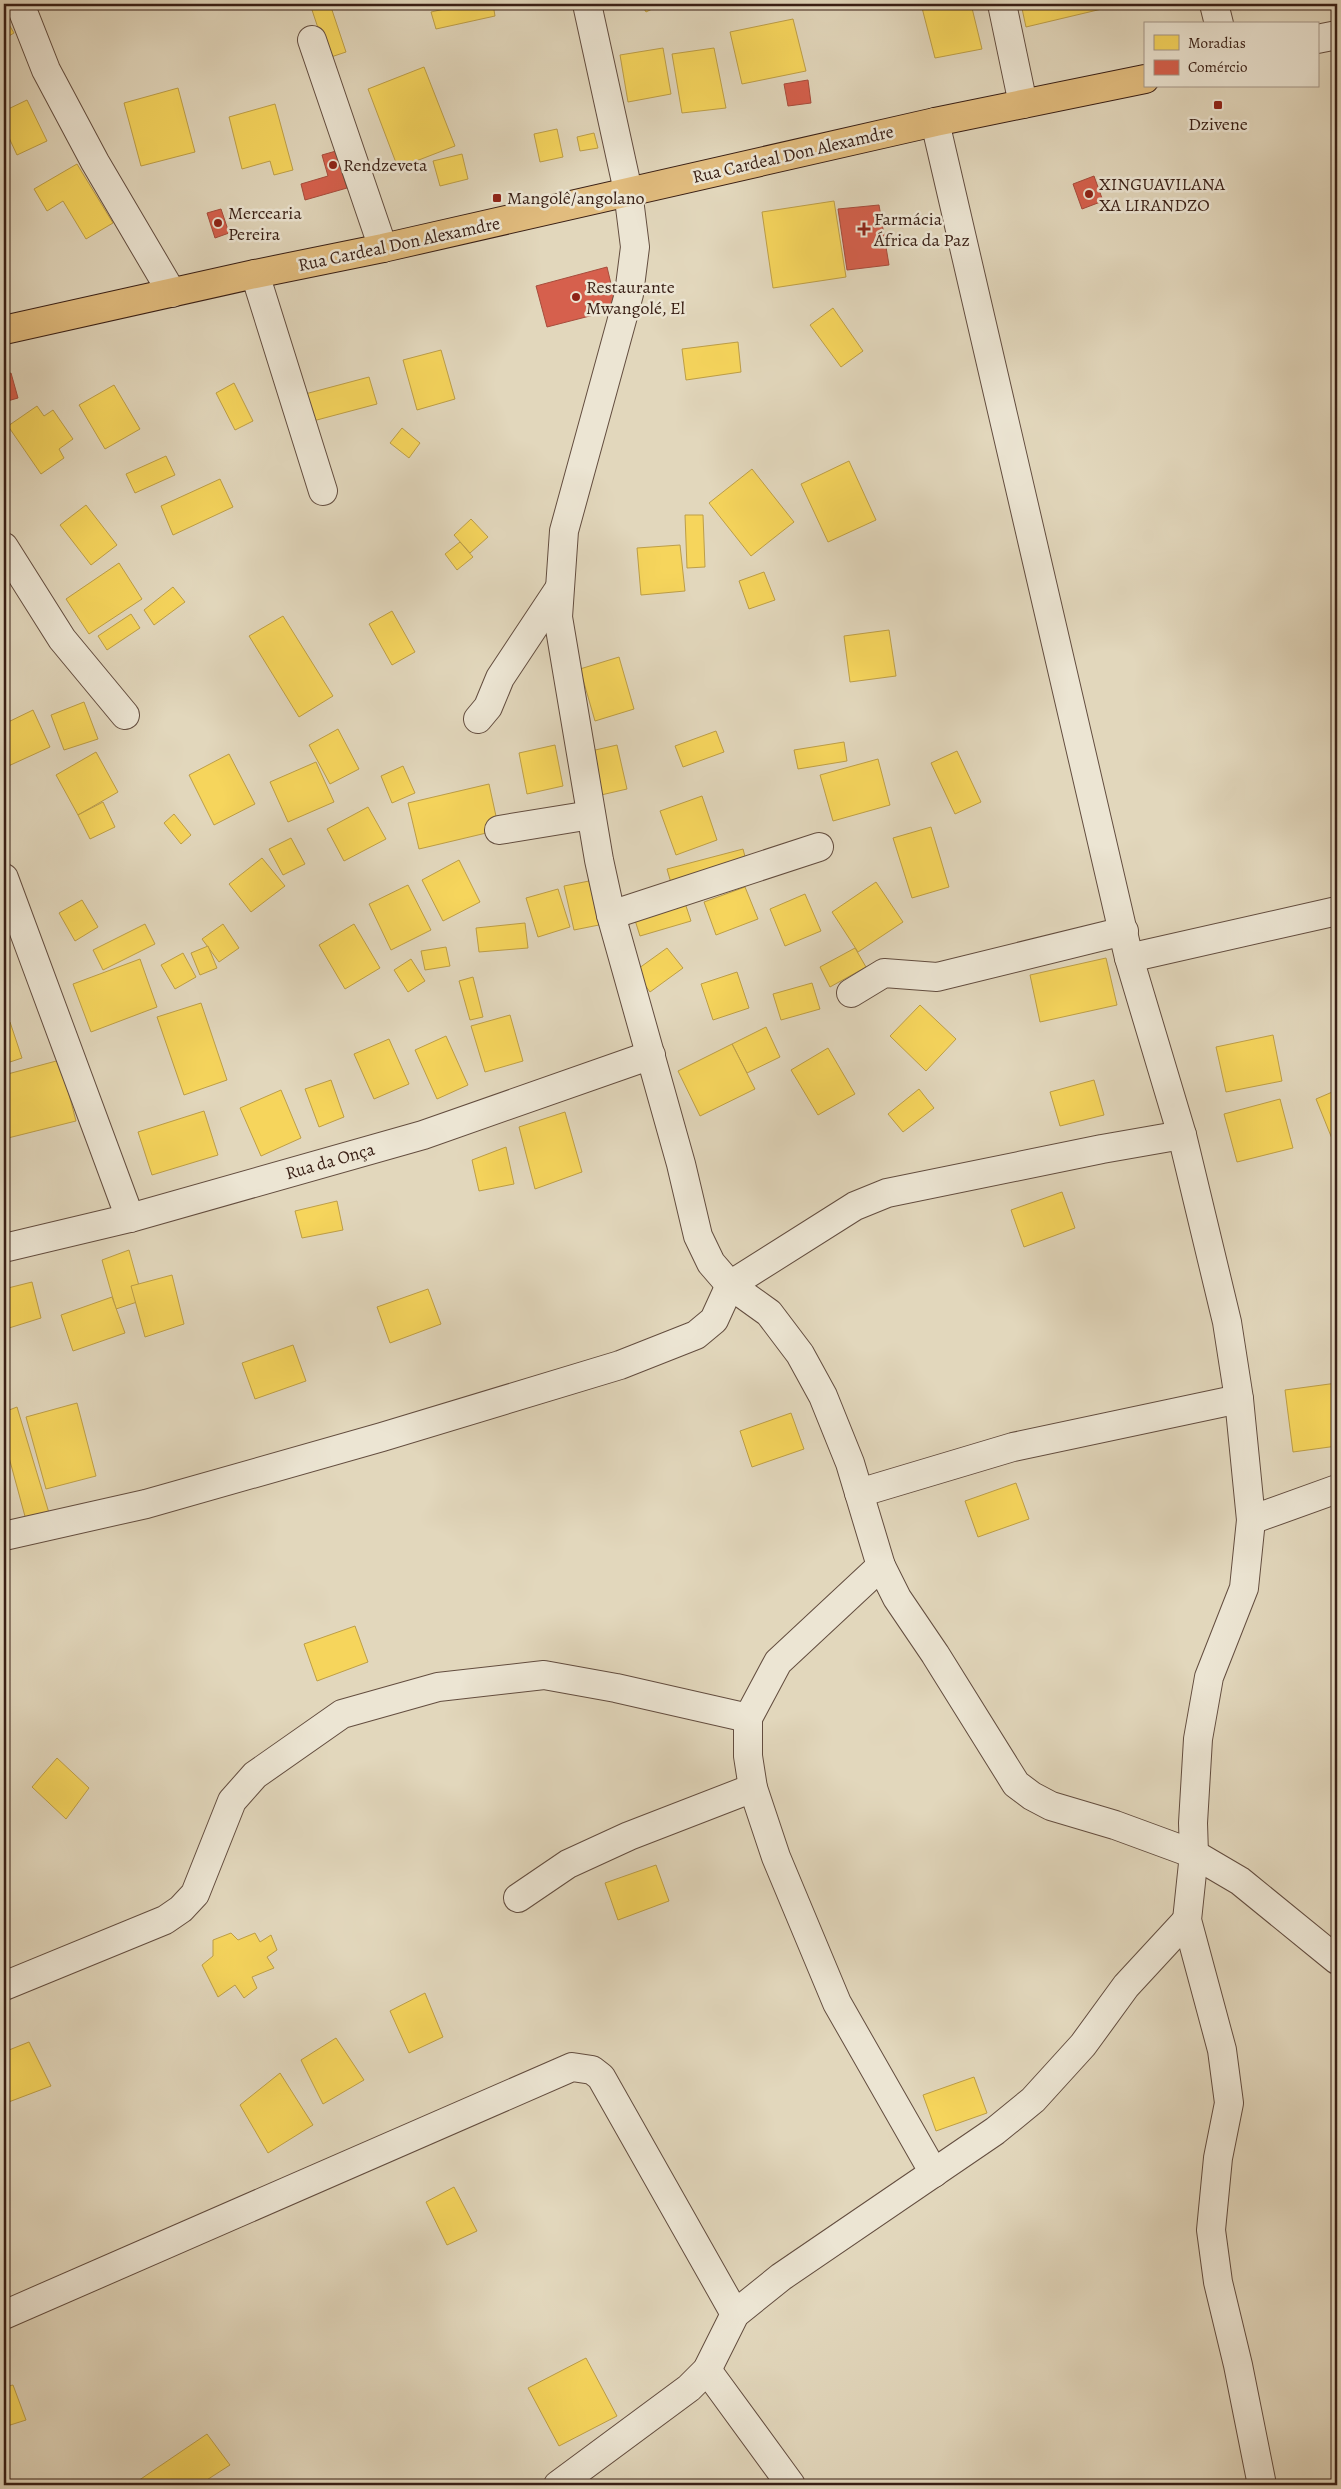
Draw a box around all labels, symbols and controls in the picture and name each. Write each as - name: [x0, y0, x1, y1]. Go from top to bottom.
- legend: [1144, 22, 1318, 88]
- text: Moradias: [1188, 33, 1246, 53]
- text: Comércio: [1188, 57, 1247, 77]
- marker: Dzivene: [1212, 99, 1224, 111]
- place label: Dzivene: [1188, 112, 1248, 136]
- street label: Rua Cardeal Don Alexamdre: [690, 119, 896, 189]
- place label: Rendzeveta: [343, 153, 428, 177]
- marker: Rendzeveta: [327, 159, 339, 171]
- place label: XINGUAVILANA XA LIRANDZO: [1099, 172, 1225, 217]
- place label: Mangolê/angolano: [507, 186, 645, 210]
- marker: XINGUAVILANA XA LIRANDZO: [1083, 188, 1095, 200]
- marker: Mangolê/angolano: [491, 192, 503, 204]
- place label: Mercearia Pereira: [228, 201, 302, 246]
- place label: Farmácia África da Paz: [873, 207, 970, 252]
- street label: Rua Cardeal Don Alexamdre: [296, 211, 502, 277]
- marker: Mercearia Pereira: [212, 217, 224, 229]
- marker: Farmácia África da Paz: [858, 223, 870, 235]
- place label: Restaurante Mwangolé, El: [586, 275, 686, 320]
- marker: Restaurante Mwangolé, El: [570, 291, 582, 303]
- street label: Rua da Onça: [283, 1137, 378, 1185]

